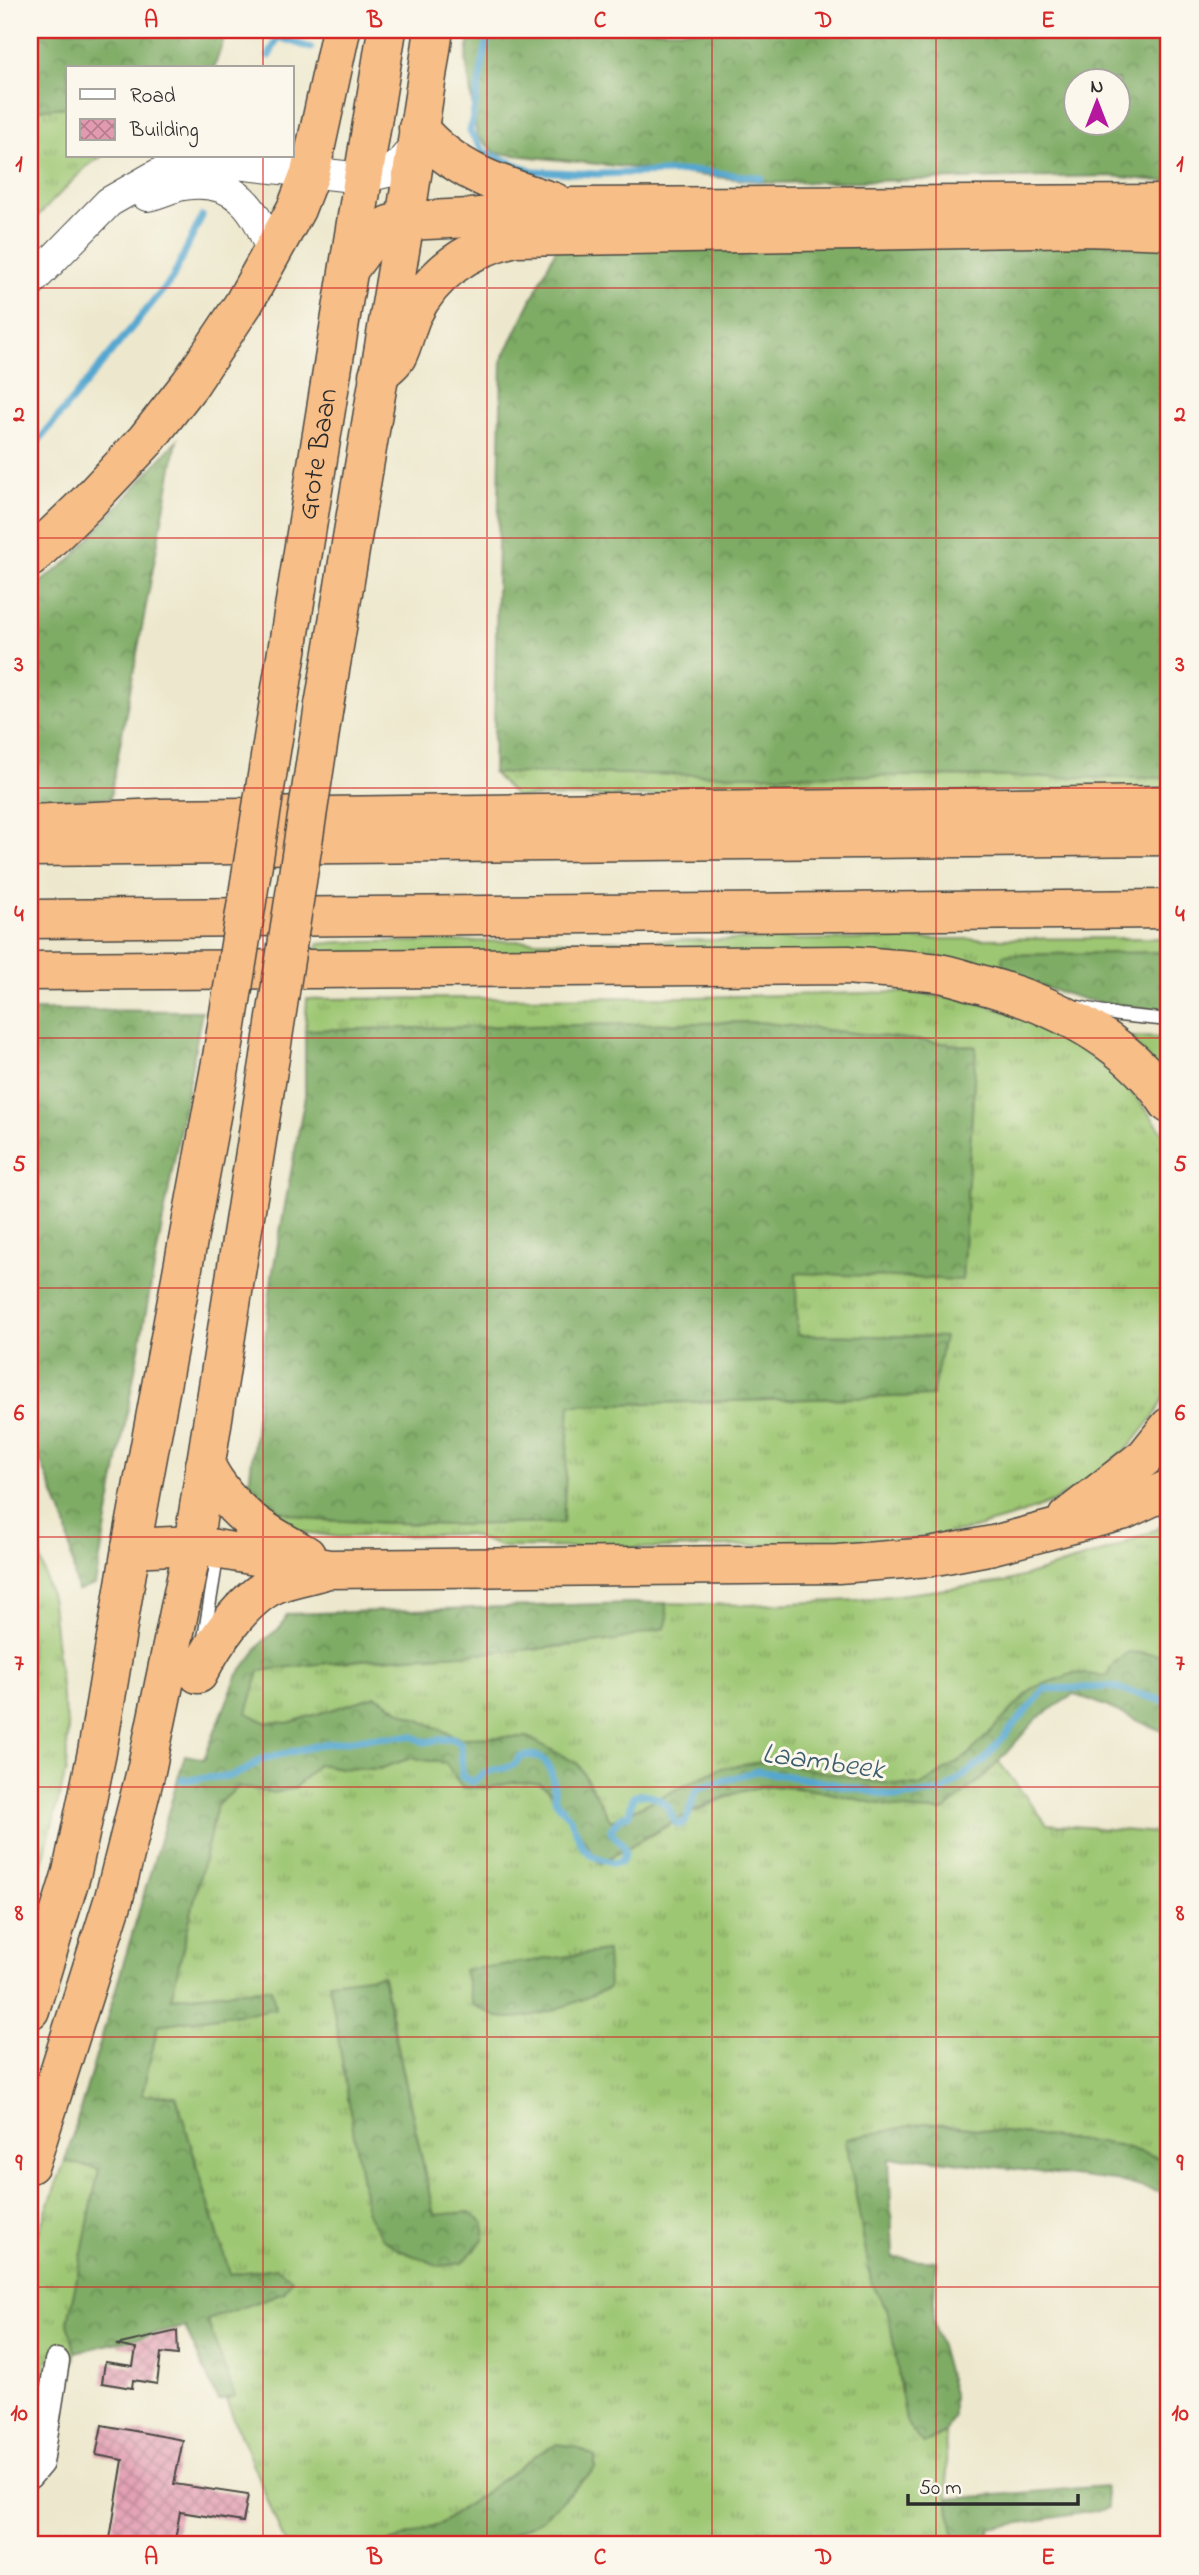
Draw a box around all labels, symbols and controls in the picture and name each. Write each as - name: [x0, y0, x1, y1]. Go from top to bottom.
- text: A: [144, 5, 158, 38]
- text: B: [366, 5, 383, 38]
- text: C: [594, 5, 607, 38]
- text: D: [815, 5, 832, 38]
- text: E: [1041, 5, 1055, 38]
- legend: [66, 66, 294, 158]
- north arrow: [1062, 66, 1132, 136]
- text: N: [1091, 74, 1104, 101]
- text: Road: [130, 82, 176, 112]
- text: Building: [129, 116, 199, 148]
- text: 1: [15, 149, 23, 182]
- text: 1: [1176, 149, 1184, 182]
- street label: Grote Baan: [288, 385, 350, 523]
- text: 2: [12, 399, 25, 432]
- text: 2: [1173, 399, 1186, 432]
- text: 3: [13, 649, 24, 682]
- text: 3: [1174, 649, 1185, 682]
- text: 4: [14, 899, 24, 932]
- text: 4: [1175, 899, 1185, 932]
- text: 5: [12, 1149, 26, 1182]
- text: 5: [1173, 1149, 1187, 1182]
- text: 6: [14, 1398, 25, 1431]
- text: 6: [1175, 1398, 1186, 1431]
- text: 7: [14, 1648, 24, 1681]
- text: 7: [1175, 1648, 1185, 1681]
- water label: Laambeek: [759, 1733, 889, 1794]
- text: 8: [14, 1898, 24, 1931]
- text: 8: [1175, 1898, 1185, 1931]
- text: 9: [15, 2148, 24, 2181]
- text: 9: [1176, 2148, 1185, 2181]
- text: 10: [10, 2398, 28, 2431]
- text: 10: [1171, 2398, 1189, 2431]
- scale bar: [908, 2463, 1078, 2507]
- text: 50 m: [919, 2474, 962, 2504]
- text: A: [144, 2542, 158, 2575]
- text: B: [366, 2542, 383, 2575]
- text: C: [594, 2542, 607, 2575]
- text: D: [815, 2542, 832, 2575]
- text: E: [1041, 2542, 1055, 2575]

